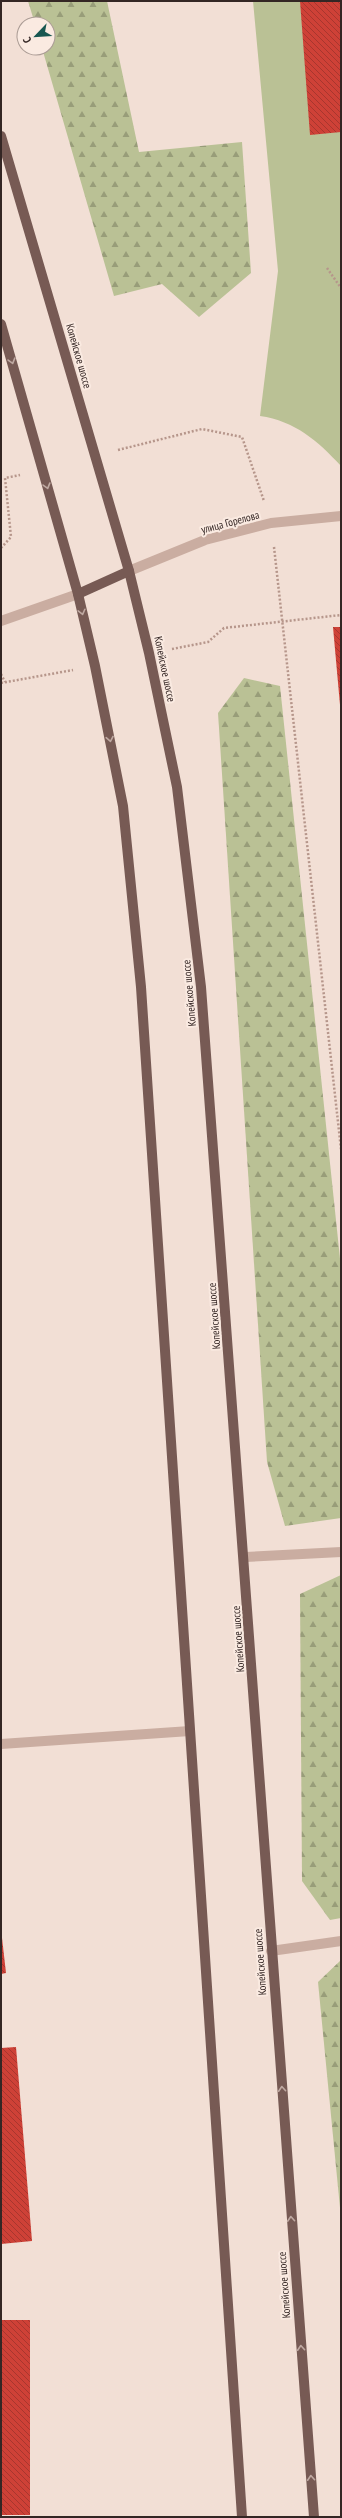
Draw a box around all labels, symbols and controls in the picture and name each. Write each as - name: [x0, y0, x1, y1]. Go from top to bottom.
- north arrow: [16, 16, 56, 56]
- text: С: [20, 35, 34, 45]
- street label: Копейское шоссе: [63, 322, 95, 390]
- one-way arrow: [7, 357, 16, 364]
- one-way arrow: [42, 483, 51, 490]
- street label: улица Горелова: [199, 508, 261, 536]
- one-way arrow: [77, 608, 86, 615]
- street label: Копейское шоссе: [151, 635, 179, 704]
- one-way arrow: [105, 735, 113, 742]
- street label: Копейское шоссе: [179, 959, 199, 1027]
- street label: Копейское шоссе: [205, 1282, 223, 1350]
- street label: Копейское шоссе: [229, 1605, 247, 1673]
- street label: Копейское шоссе: [251, 1928, 269, 1996]
- one-way arrow: [277, 2086, 286, 2092]
- one-way arrow: [287, 2216, 296, 2222]
- street label: Копейское шоссе: [275, 2251, 293, 2319]
- one-way arrow: [297, 2345, 306, 2351]
- one-way arrow: [306, 2475, 315, 2481]

